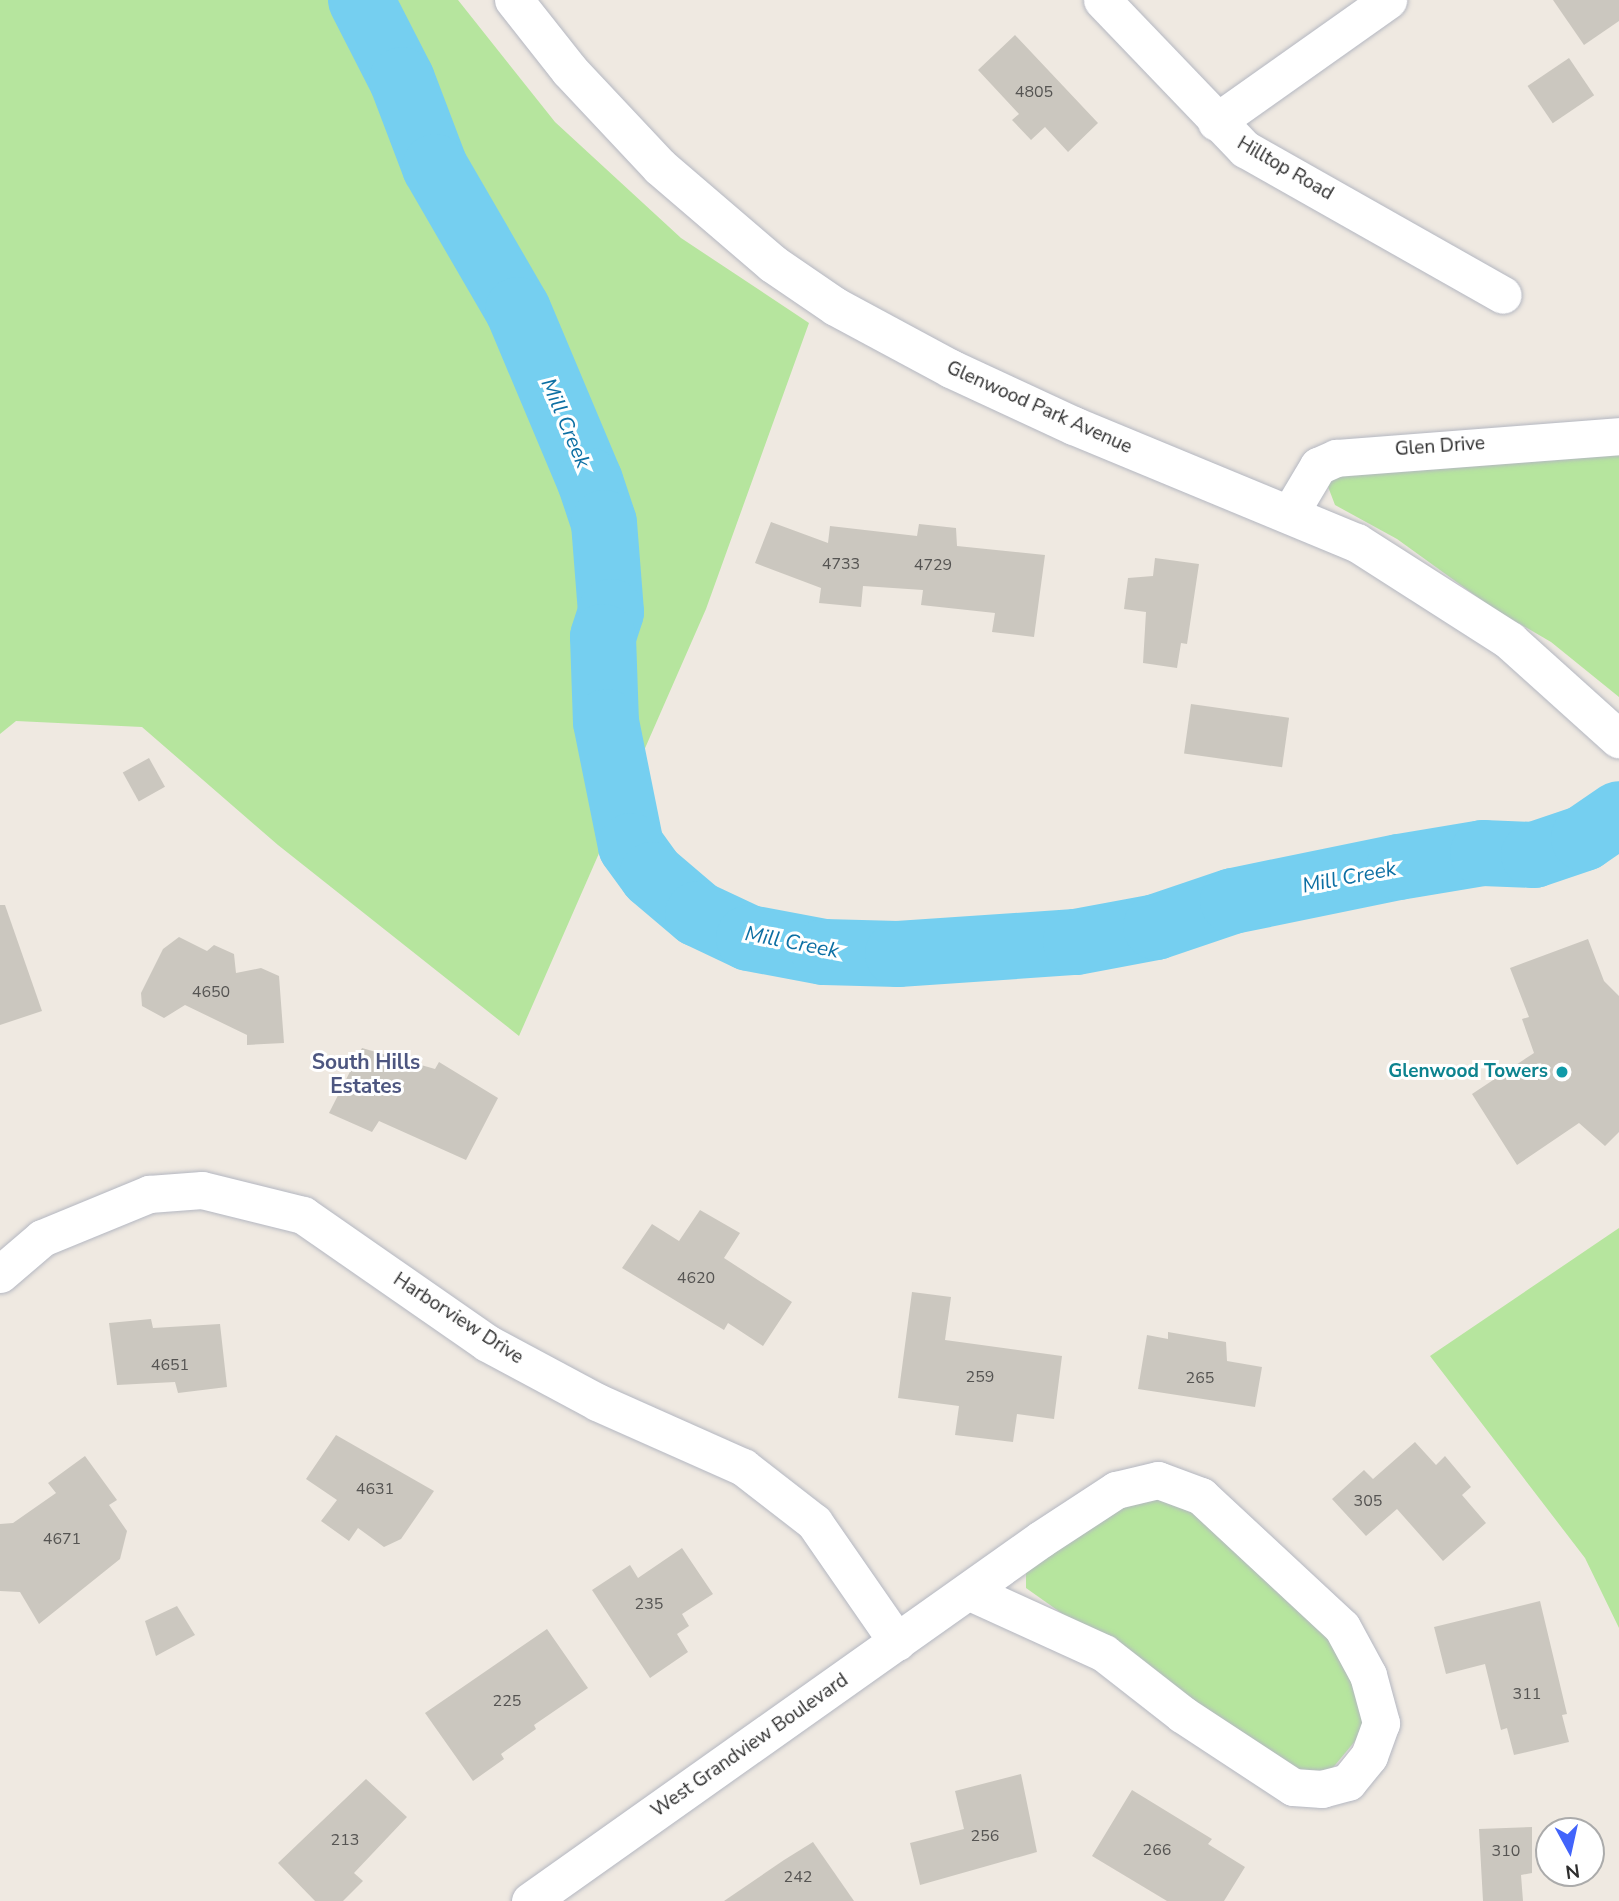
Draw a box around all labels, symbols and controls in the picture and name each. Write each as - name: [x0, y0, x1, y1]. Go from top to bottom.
- house number: 4805: [1015, 82, 1053, 102]
- street label: Hilltop Road: [1233, 132, 1337, 206]
- street label: Glenwood Park Avenue: [943, 357, 1135, 459]
- water label: Mill Creek: [536, 374, 596, 472]
- street label: Glen Drive: [1394, 432, 1486, 462]
- house number: 4733: [822, 554, 860, 574]
- house number: 4729: [914, 555, 952, 575]
- water label: Mill Creek: [1300, 856, 1398, 898]
- water label: Mill Creek: [743, 921, 841, 963]
- house number: 4650: [192, 982, 230, 1002]
- district label: South Hills Estates: [312, 1049, 420, 1099]
- place label: Glenwood Towers: [1388, 1061, 1548, 1083]
- marker: Glenwood Towers: [1554, 1064, 1570, 1080]
- street label: Harborview Drive: [389, 1268, 527, 1370]
- house number: 4620: [677, 1268, 715, 1288]
- house number: 4651: [151, 1355, 189, 1375]
- house number: 259: [966, 1367, 994, 1387]
- house number: 265: [1186, 1368, 1214, 1388]
- house number: 4631: [356, 1479, 394, 1499]
- house number: 305: [1354, 1491, 1382, 1511]
- house number: 4671: [43, 1529, 81, 1549]
- house number: 235: [635, 1594, 663, 1614]
- street label: West Grandview Boulevard: [647, 1669, 853, 1823]
- house number: 311: [1513, 1684, 1541, 1704]
- house number: 225: [493, 1691, 521, 1711]
- north arrow: [1535, 1817, 1605, 1887]
- house number: 256: [971, 1826, 999, 1846]
- house number: 213: [331, 1830, 359, 1850]
- house number: 266: [1143, 1840, 1171, 1860]
- house number: 310: [1492, 1841, 1520, 1861]
- text: N: [1564, 1857, 1581, 1885]
- house number: 242: [784, 1867, 812, 1887]

